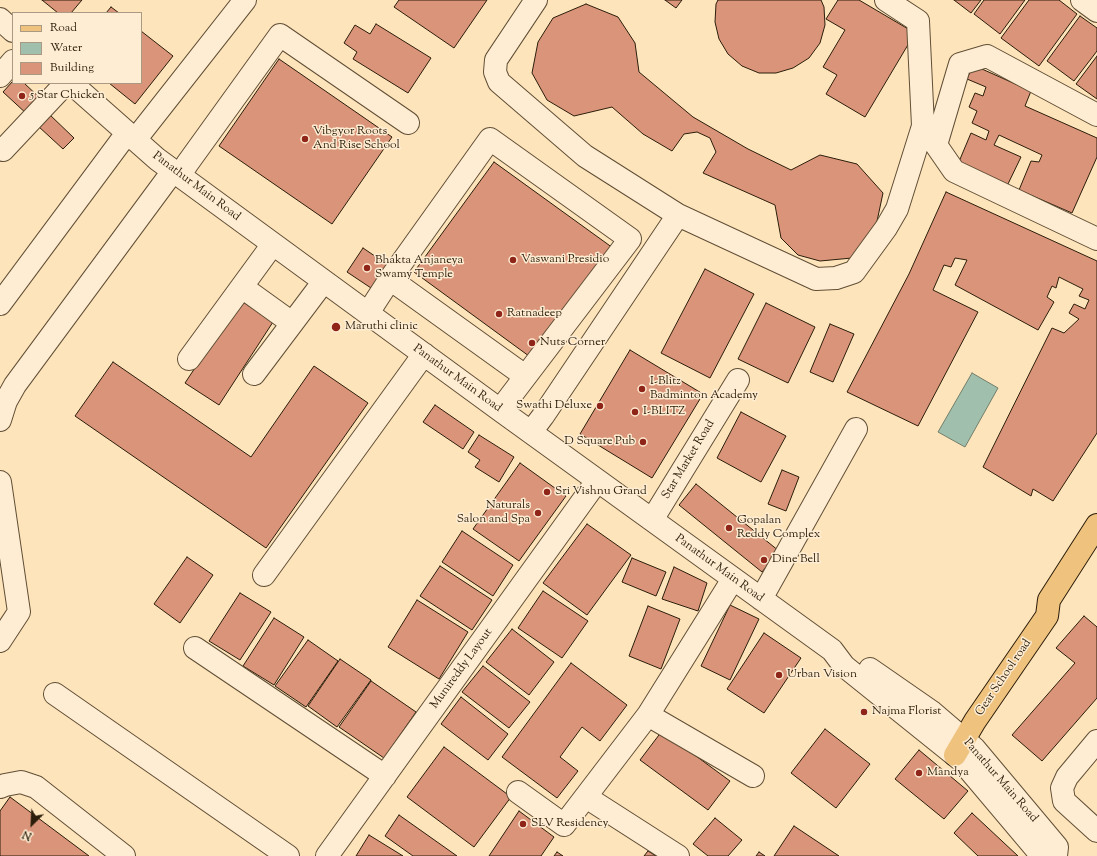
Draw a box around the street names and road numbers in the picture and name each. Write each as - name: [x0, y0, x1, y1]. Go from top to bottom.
- street label: Panathur Main Road: [149, 149, 243, 225]
- street label: Panathur Main Road: [410, 342, 504, 416]
- street label: Star Market Road: [660, 418, 718, 502]
- street label: Panathur Main Road: [672, 532, 766, 606]
- street label: Munireddy Layout: [428, 626, 496, 712]
- street label: Gear School road: [973, 637, 1035, 719]
- street label: Panathur Main Road: [960, 736, 1040, 826]

